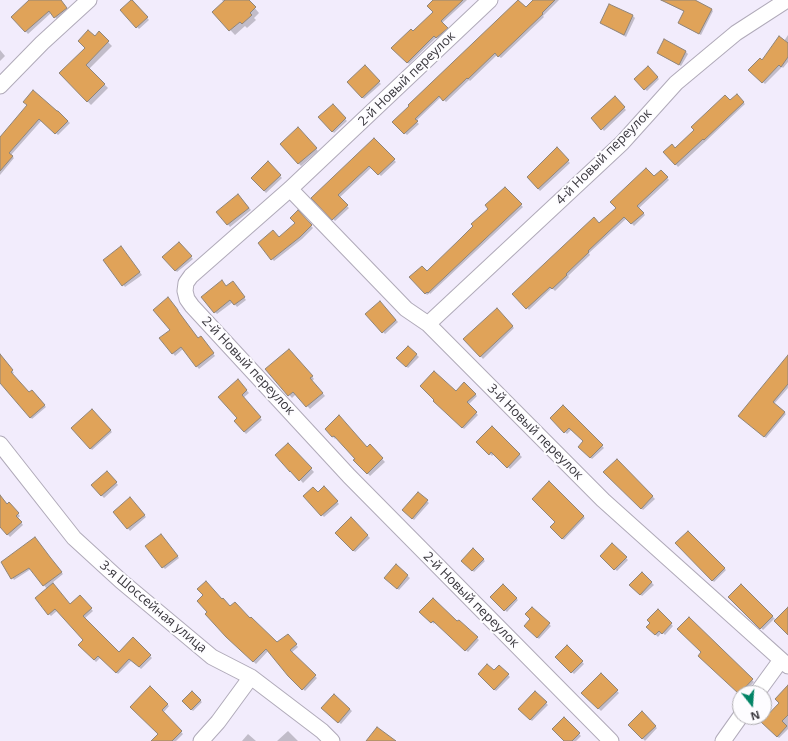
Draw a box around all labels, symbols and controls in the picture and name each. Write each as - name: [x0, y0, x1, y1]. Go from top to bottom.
- street label: 2-й Новый переулок: [355, 29, 459, 129]
- street label: 4-й Новый переулок: [553, 106, 655, 208]
- street label: 2-й Новый переулок: [198, 314, 298, 418]
- street label: 3-й Новый переулок: [484, 381, 586, 483]
- street label: 2-й Новый переулок: [420, 549, 522, 651]
- street label: 3-я Шоссейная улица: [96, 558, 210, 656]
- north arrow: [732, 685, 772, 725]
- text: N: [749, 708, 762, 724]

